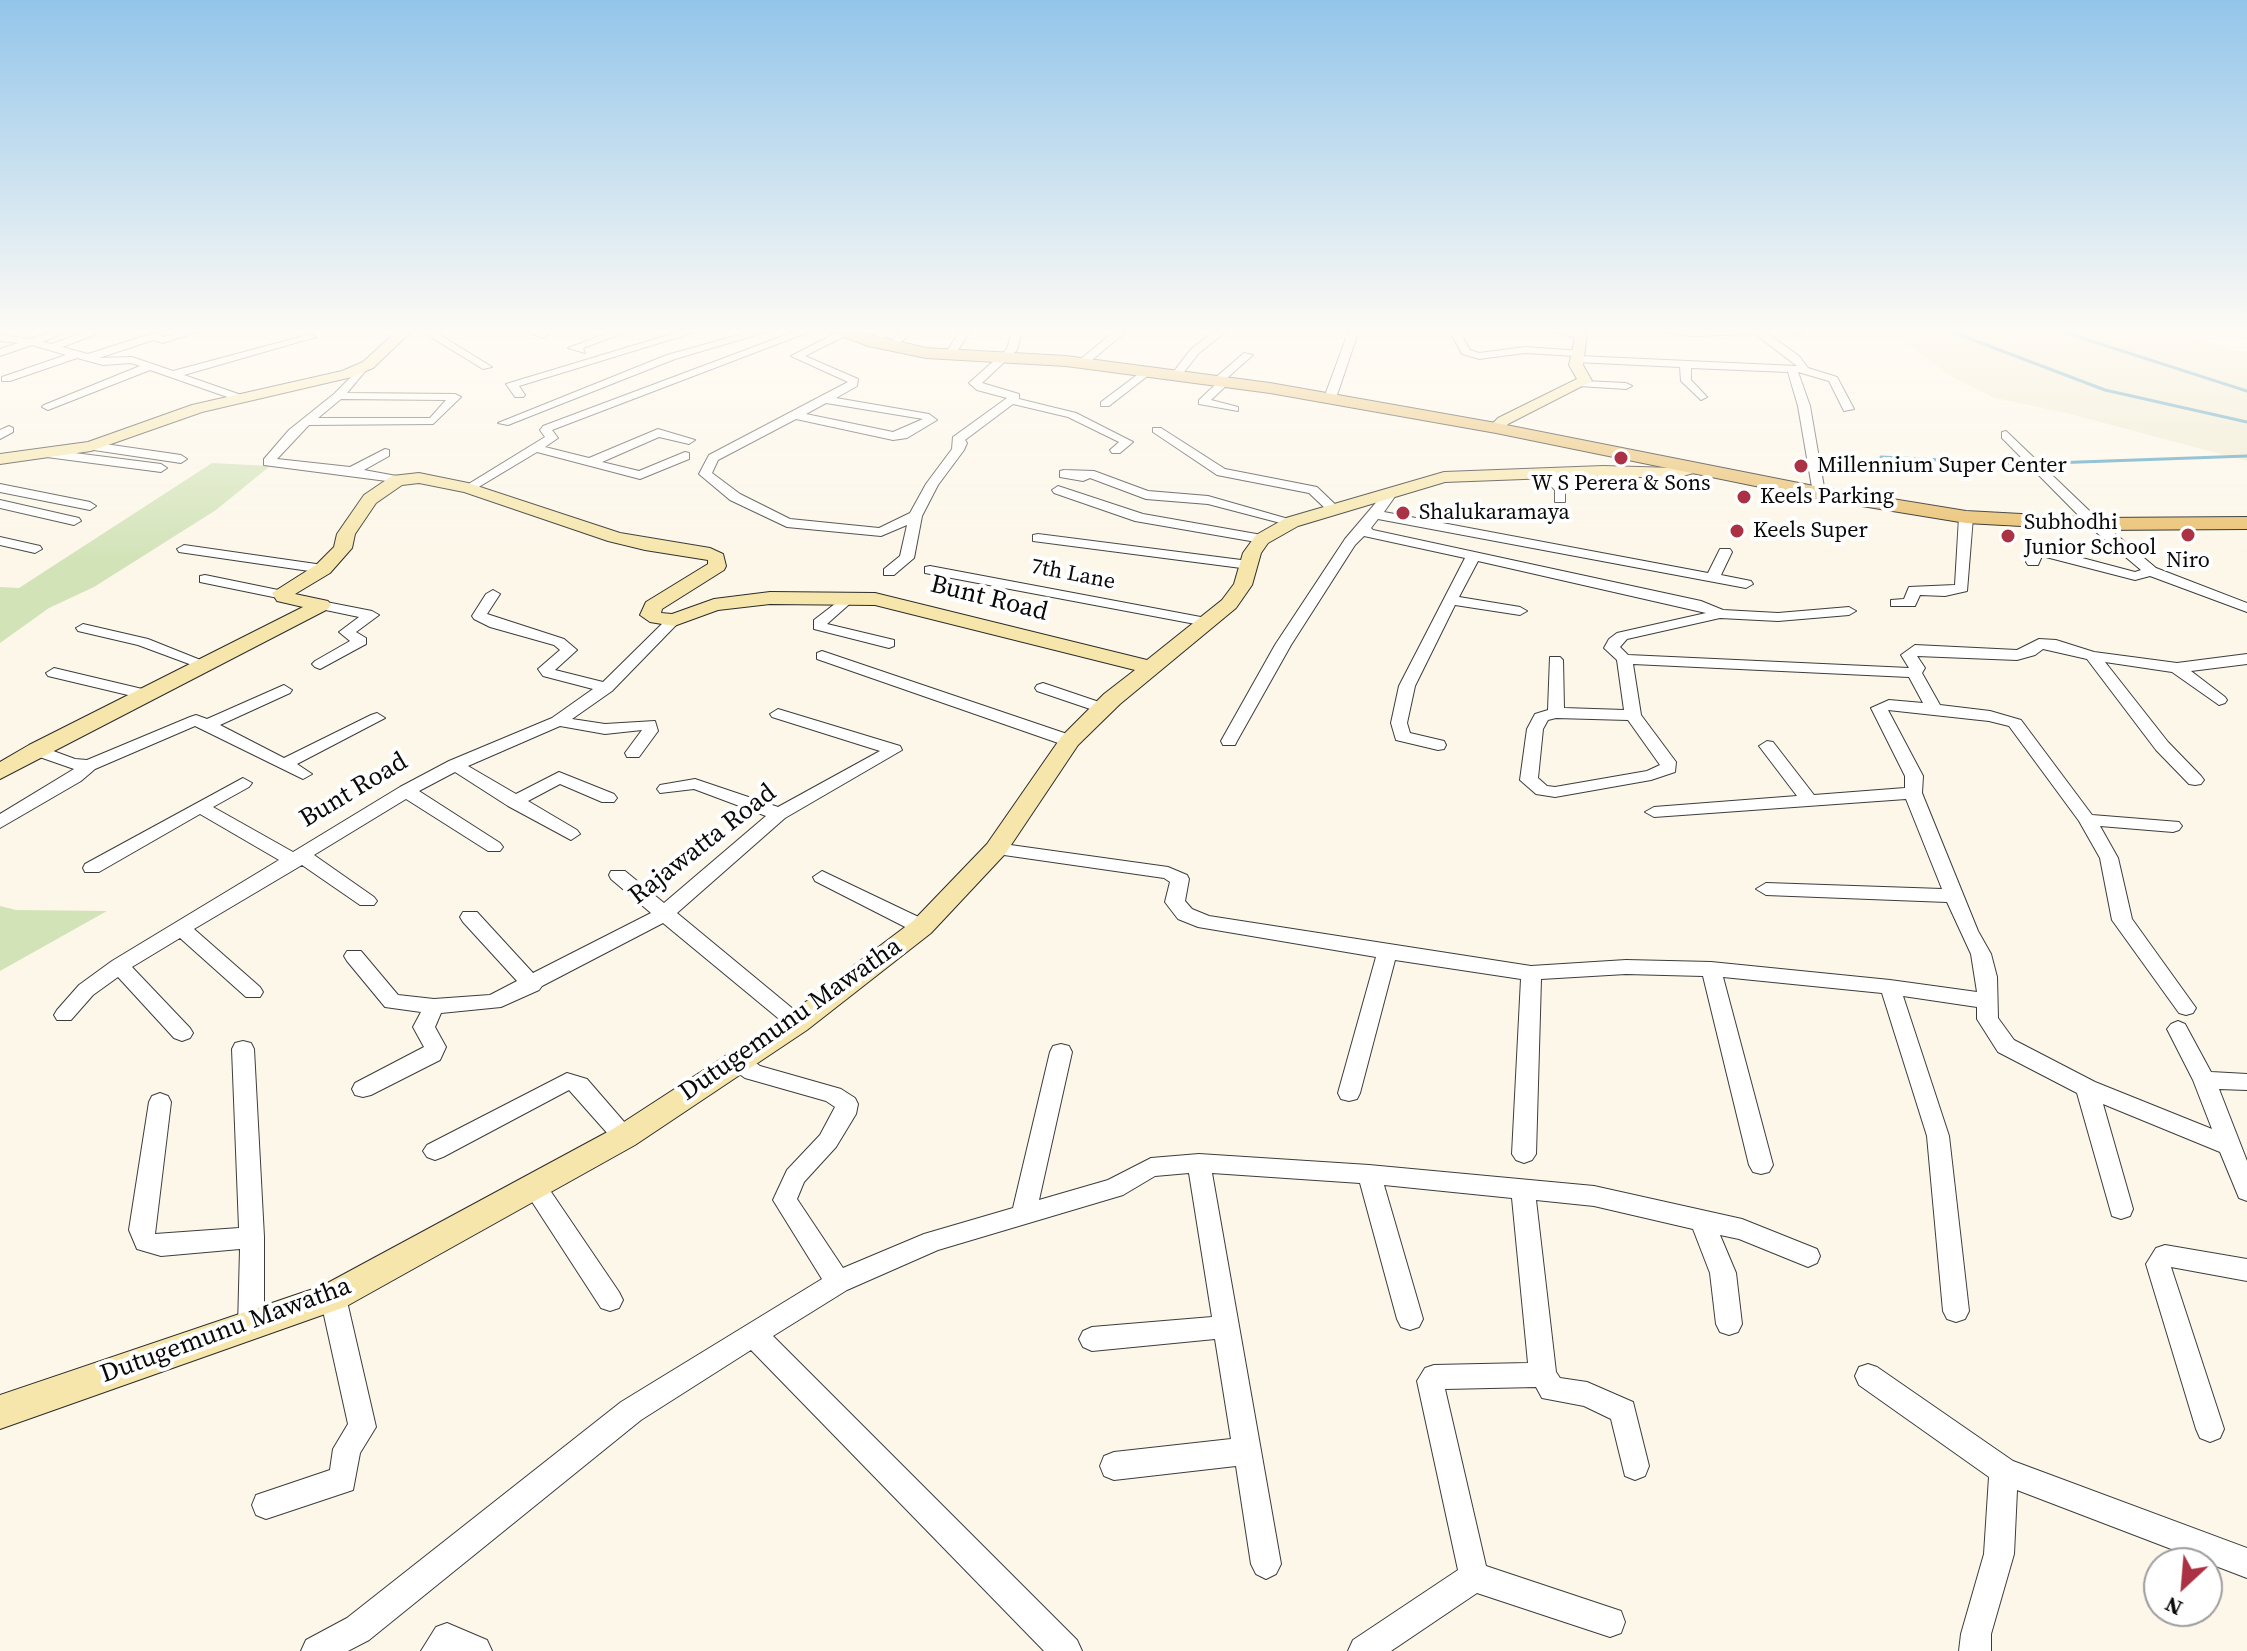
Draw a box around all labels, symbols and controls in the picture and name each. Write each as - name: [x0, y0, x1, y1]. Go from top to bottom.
- marker: W S Perera & Sons: [1612, 449, 1630, 467]
- place label: Millennium Super Center: [1817, 453, 2067, 479]
- marker: Millennium Super Center: [1792, 457, 1810, 475]
- place label: W S Perera & Sons: [1531, 471, 1711, 497]
- place label: Keels Parking: [1760, 484, 1894, 510]
- marker: Keels Parking: [1735, 488, 1753, 506]
- place label: Shalukaramaya: [1419, 500, 1570, 526]
- marker: Shalukaramaya: [1394, 504, 1412, 522]
- place label: Subhodhi Junior School: [2024, 510, 2156, 562]
- place label: Keels Super: [1753, 518, 1868, 544]
- marker: Keels Super: [1728, 522, 1746, 540]
- marker: Niro: [2179, 526, 2197, 544]
- marker: Subhodhi Junior School: [1999, 527, 2017, 545]
- place label: Niro: [2166, 548, 2210, 574]
- street label: 7th Lane: [1029, 554, 1117, 596]
- street label: Bunt Road: [927, 569, 1051, 629]
- street label: Bunt Road: [295, 747, 413, 835]
- street label: Rajawatta Road: [623, 778, 783, 912]
- street label: Dutugemunu Mawatha: [674, 931, 908, 1109]
- street label: Dutugemunu Mawatha: [96, 1271, 356, 1391]
- north arrow: [2143, 1547, 2223, 1627]
- text: N: [2160, 1590, 2187, 1624]

